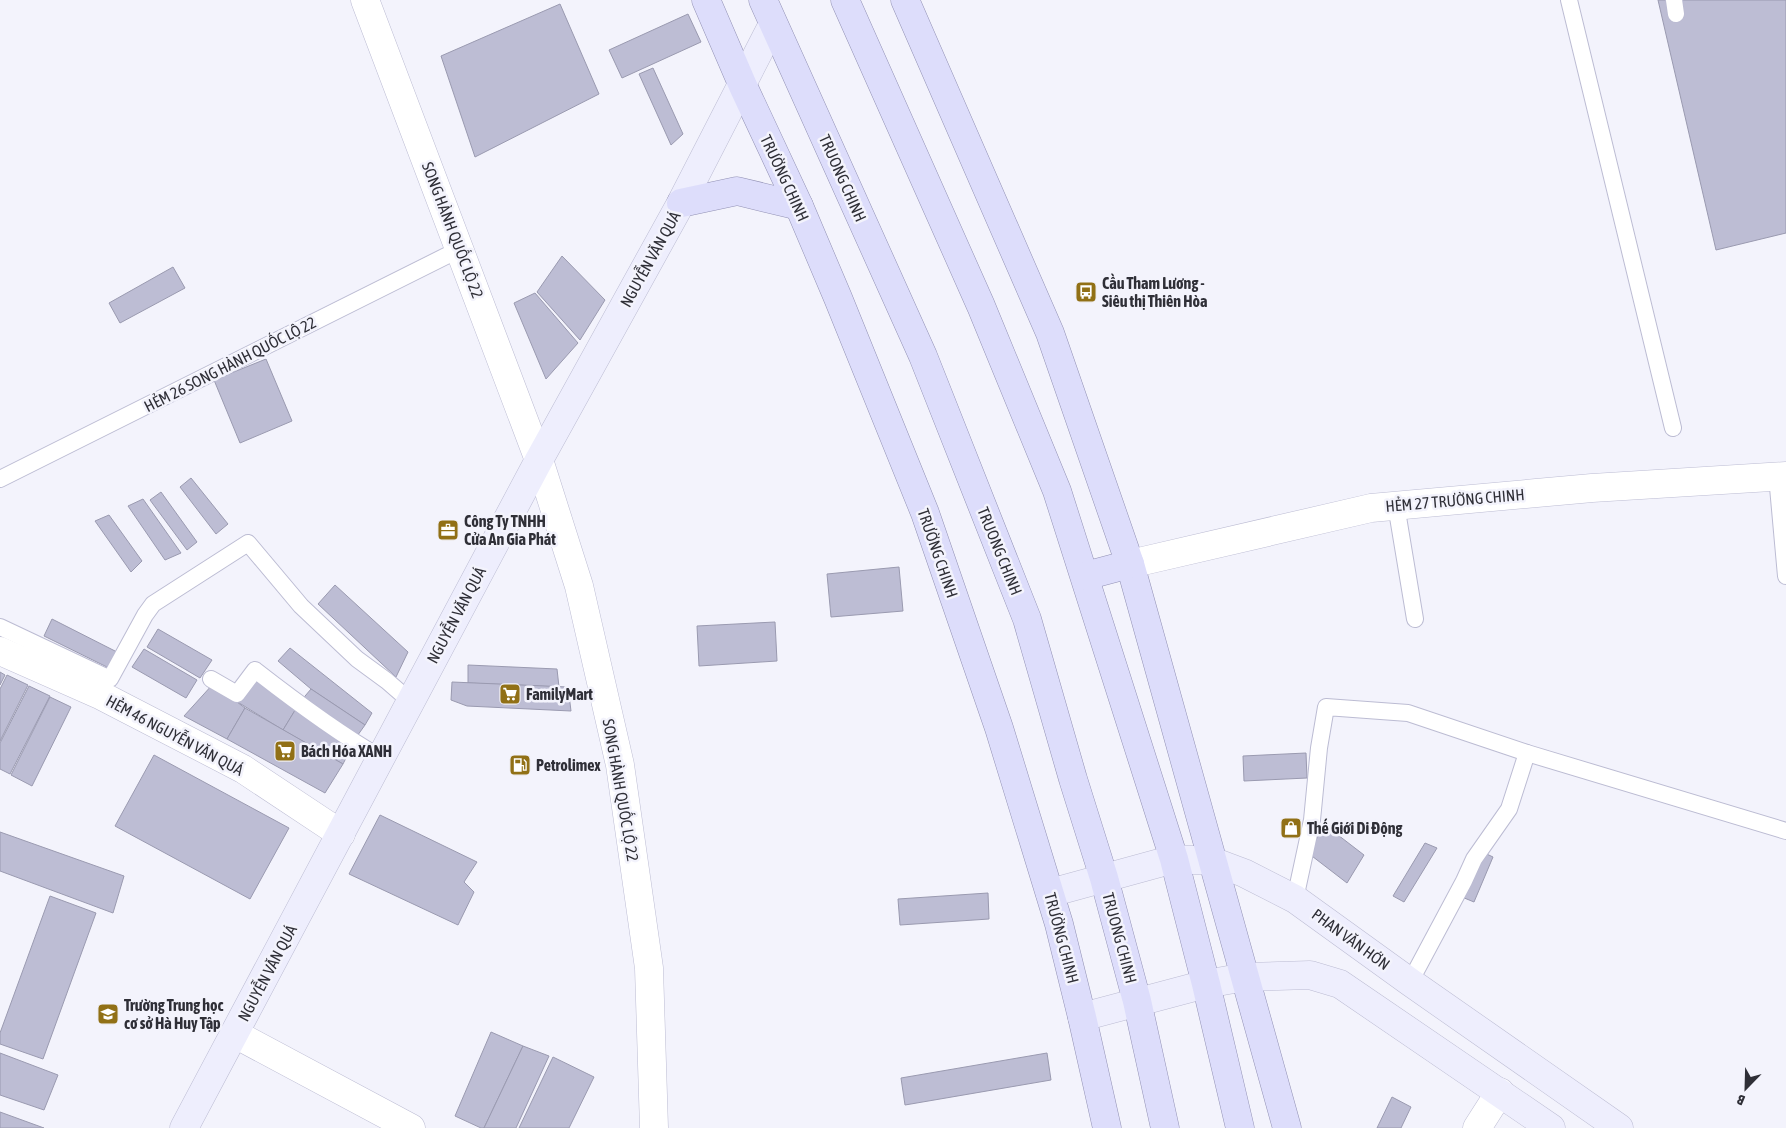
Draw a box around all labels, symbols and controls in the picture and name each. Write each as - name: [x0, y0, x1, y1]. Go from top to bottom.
- street label: TRƯỜNG CHINH: [757, 132, 813, 224]
- street label: TRUONG CHINH: [816, 132, 870, 224]
- street label: SONG HÀNH QUỐC LỘ 22: [419, 159, 489, 301]
- street label: NGUYỄN VĂN QUÁ: [615, 207, 684, 310]
- place label: Cầu Tham Lương - Siêu thị Thiên Hòa: [1102, 273, 1207, 310]
- bus stop icon: Cầu Tham Lương - Siêu thị Thiên Hòa: [1074, 280, 1098, 304]
- street label: HẺM 26 SONG HÀNH QUỐC LỘ 22: [140, 311, 319, 415]
- street label: HẺM 27 TRƯỜNG CHINH: [1385, 485, 1525, 515]
- street label: TRUONG CHINH: [974, 504, 1026, 598]
- street label: TRƯỜNG CHINH: [914, 506, 962, 600]
- place label: Công Ty TNHH Cửa An Gia Phát: [464, 512, 556, 548]
- office icon: Công Ty TNHH Cửa An Gia Phát: [436, 518, 460, 542]
- street label: NGUYỄN VĂN QUÁ: [421, 563, 489, 666]
- supermarket icon: FamilyMart: [498, 682, 522, 706]
- place label: FamilyMart: [526, 685, 593, 703]
- street label: HẺM 46 NGUYỄN VĂN QUÁ: [103, 689, 248, 779]
- street label: SONG HÀNH QUỐC LỘ 22: [600, 717, 644, 863]
- supermarket icon: Bách Hóa XANH: [273, 739, 297, 763]
- place label: Bách Hóa XANH: [301, 742, 392, 760]
- fuel station icon: Petrolimex: [508, 753, 532, 777]
- place label: Petrolimex: [536, 756, 601, 774]
- shop icon: Thế Giới Di Động: [1279, 816, 1303, 840]
- place label: Thế Giới Di Động: [1307, 818, 1403, 837]
- street label: TRƯỜNG CHINH: [1041, 891, 1083, 985]
- street label: TRUONG CHINH: [1099, 891, 1141, 985]
- street label: PHAN VĂN HỚN: [1309, 905, 1393, 973]
- street label: NGUYỄN VĂN QUÁ: [232, 921, 300, 1024]
- place label: Trường Trung học cơ sở Hà Huy Tập: [124, 996, 223, 1032]
- school or university icon: Trường Trung học cơ sở Hà Huy Tập: [96, 1002, 120, 1026]
- north arrow: [1721, 1063, 1771, 1113]
- text: B: [1734, 1091, 1747, 1109]

